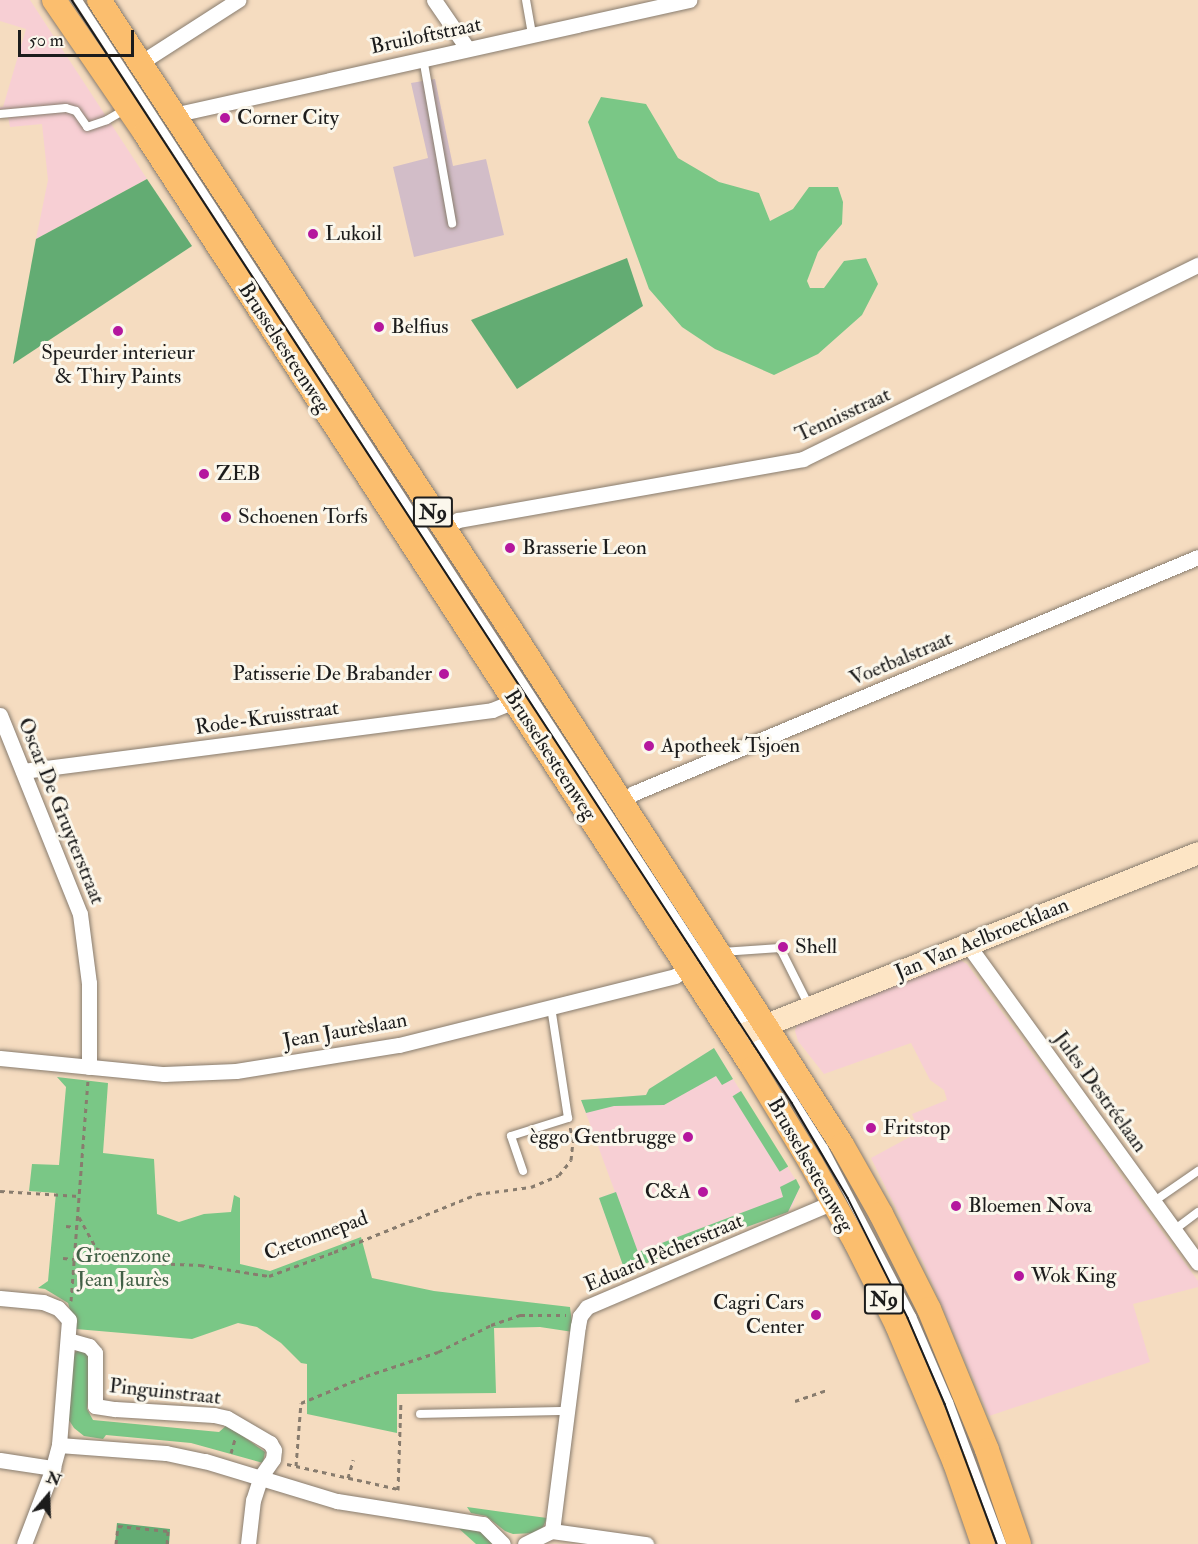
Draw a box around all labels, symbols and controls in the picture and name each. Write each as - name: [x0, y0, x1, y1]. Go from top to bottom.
- street label: Bruiloftstraat: [368, 12, 484, 60]
- scale bar: [21, 18, 136, 56]
- text: 50 m: [29, 29, 64, 52]
- place label: Corner City: [237, 105, 339, 131]
- marker: Corner City: [218, 111, 232, 125]
- place label: Lukoil: [325, 221, 382, 247]
- marker: Lukoil: [306, 227, 320, 241]
- street label: Brusselsesteenweg: [232, 278, 336, 418]
- place label: Belfius: [391, 314, 449, 340]
- marker: Belfius: [372, 320, 386, 334]
- marker: Speurder interieur & Thiry Paints: [111, 324, 125, 338]
- place label: Speurder interieur & Thiry Paints: [41, 340, 195, 390]
- street label: Tennisstraat: [791, 382, 895, 448]
- place label: ZEB: [216, 461, 261, 487]
- marker: ZEB: [197, 467, 211, 481]
- road number: N9: [412, 495, 454, 529]
- place label: Schoenen Torfs: [238, 504, 368, 530]
- marker: Schoenen Torfs: [219, 510, 233, 524]
- place label: Brasserie Leon: [522, 535, 647, 561]
- marker: Brasserie Leon: [503, 541, 517, 555]
- street label: Voetbalstraat: [846, 626, 956, 692]
- place label: Patisserie De Brabander: [232, 661, 432, 687]
- marker: Patisserie De Brabander: [437, 667, 451, 681]
- street label: Brusselsesteenweg: [498, 685, 602, 825]
- street label: Rode-Kruisstraat: [193, 695, 341, 741]
- street label: Oscar De Gruyterstraat: [12, 714, 110, 908]
- place label: Apotheek Tsjoen: [661, 733, 800, 759]
- marker: Apotheek Tsjoen: [642, 739, 656, 753]
- street label: Jan Van Aelbroecklaan: [891, 893, 1073, 985]
- place label: Shell: [795, 934, 837, 960]
- marker: Shell: [776, 940, 790, 954]
- street label: Jean Jaurèslaan: [281, 1008, 409, 1054]
- street label: Jules Destréelaan: [1048, 1027, 1152, 1157]
- street label: Brusselsesteenweg: [761, 1093, 859, 1237]
- place label: Fritstop: [883, 1115, 950, 1141]
- marker: Fritstop: [864, 1121, 878, 1135]
- place label: èggo Gentbrugge: [530, 1124, 676, 1150]
- marker: èggo Gentbrugge: [681, 1130, 695, 1144]
- place label: C&A: [645, 1179, 691, 1205]
- marker: C&A: [696, 1185, 710, 1199]
- place label: Bloemen Nova: [968, 1193, 1092, 1219]
- marker: Bloemen Nova: [949, 1199, 963, 1213]
- street label: Cretonnepad: [261, 1206, 371, 1266]
- street label: Eduard Pêcherstraat: [581, 1208, 747, 1298]
- park label: Groenzone Jean Jaurès: [76, 1243, 170, 1293]
- place label: Wok King: [1031, 1263, 1116, 1289]
- marker: Wok King: [1012, 1269, 1026, 1283]
- road number: N9: [863, 1282, 905, 1316]
- place label: Cagri Cars Center: [713, 1290, 804, 1340]
- marker: Cagri Cars Center: [809, 1308, 823, 1322]
- street label: Pinguinstraat: [108, 1374, 222, 1410]
- north arrow: [18, 1466, 78, 1526]
- text: N: [44, 1467, 64, 1491]

